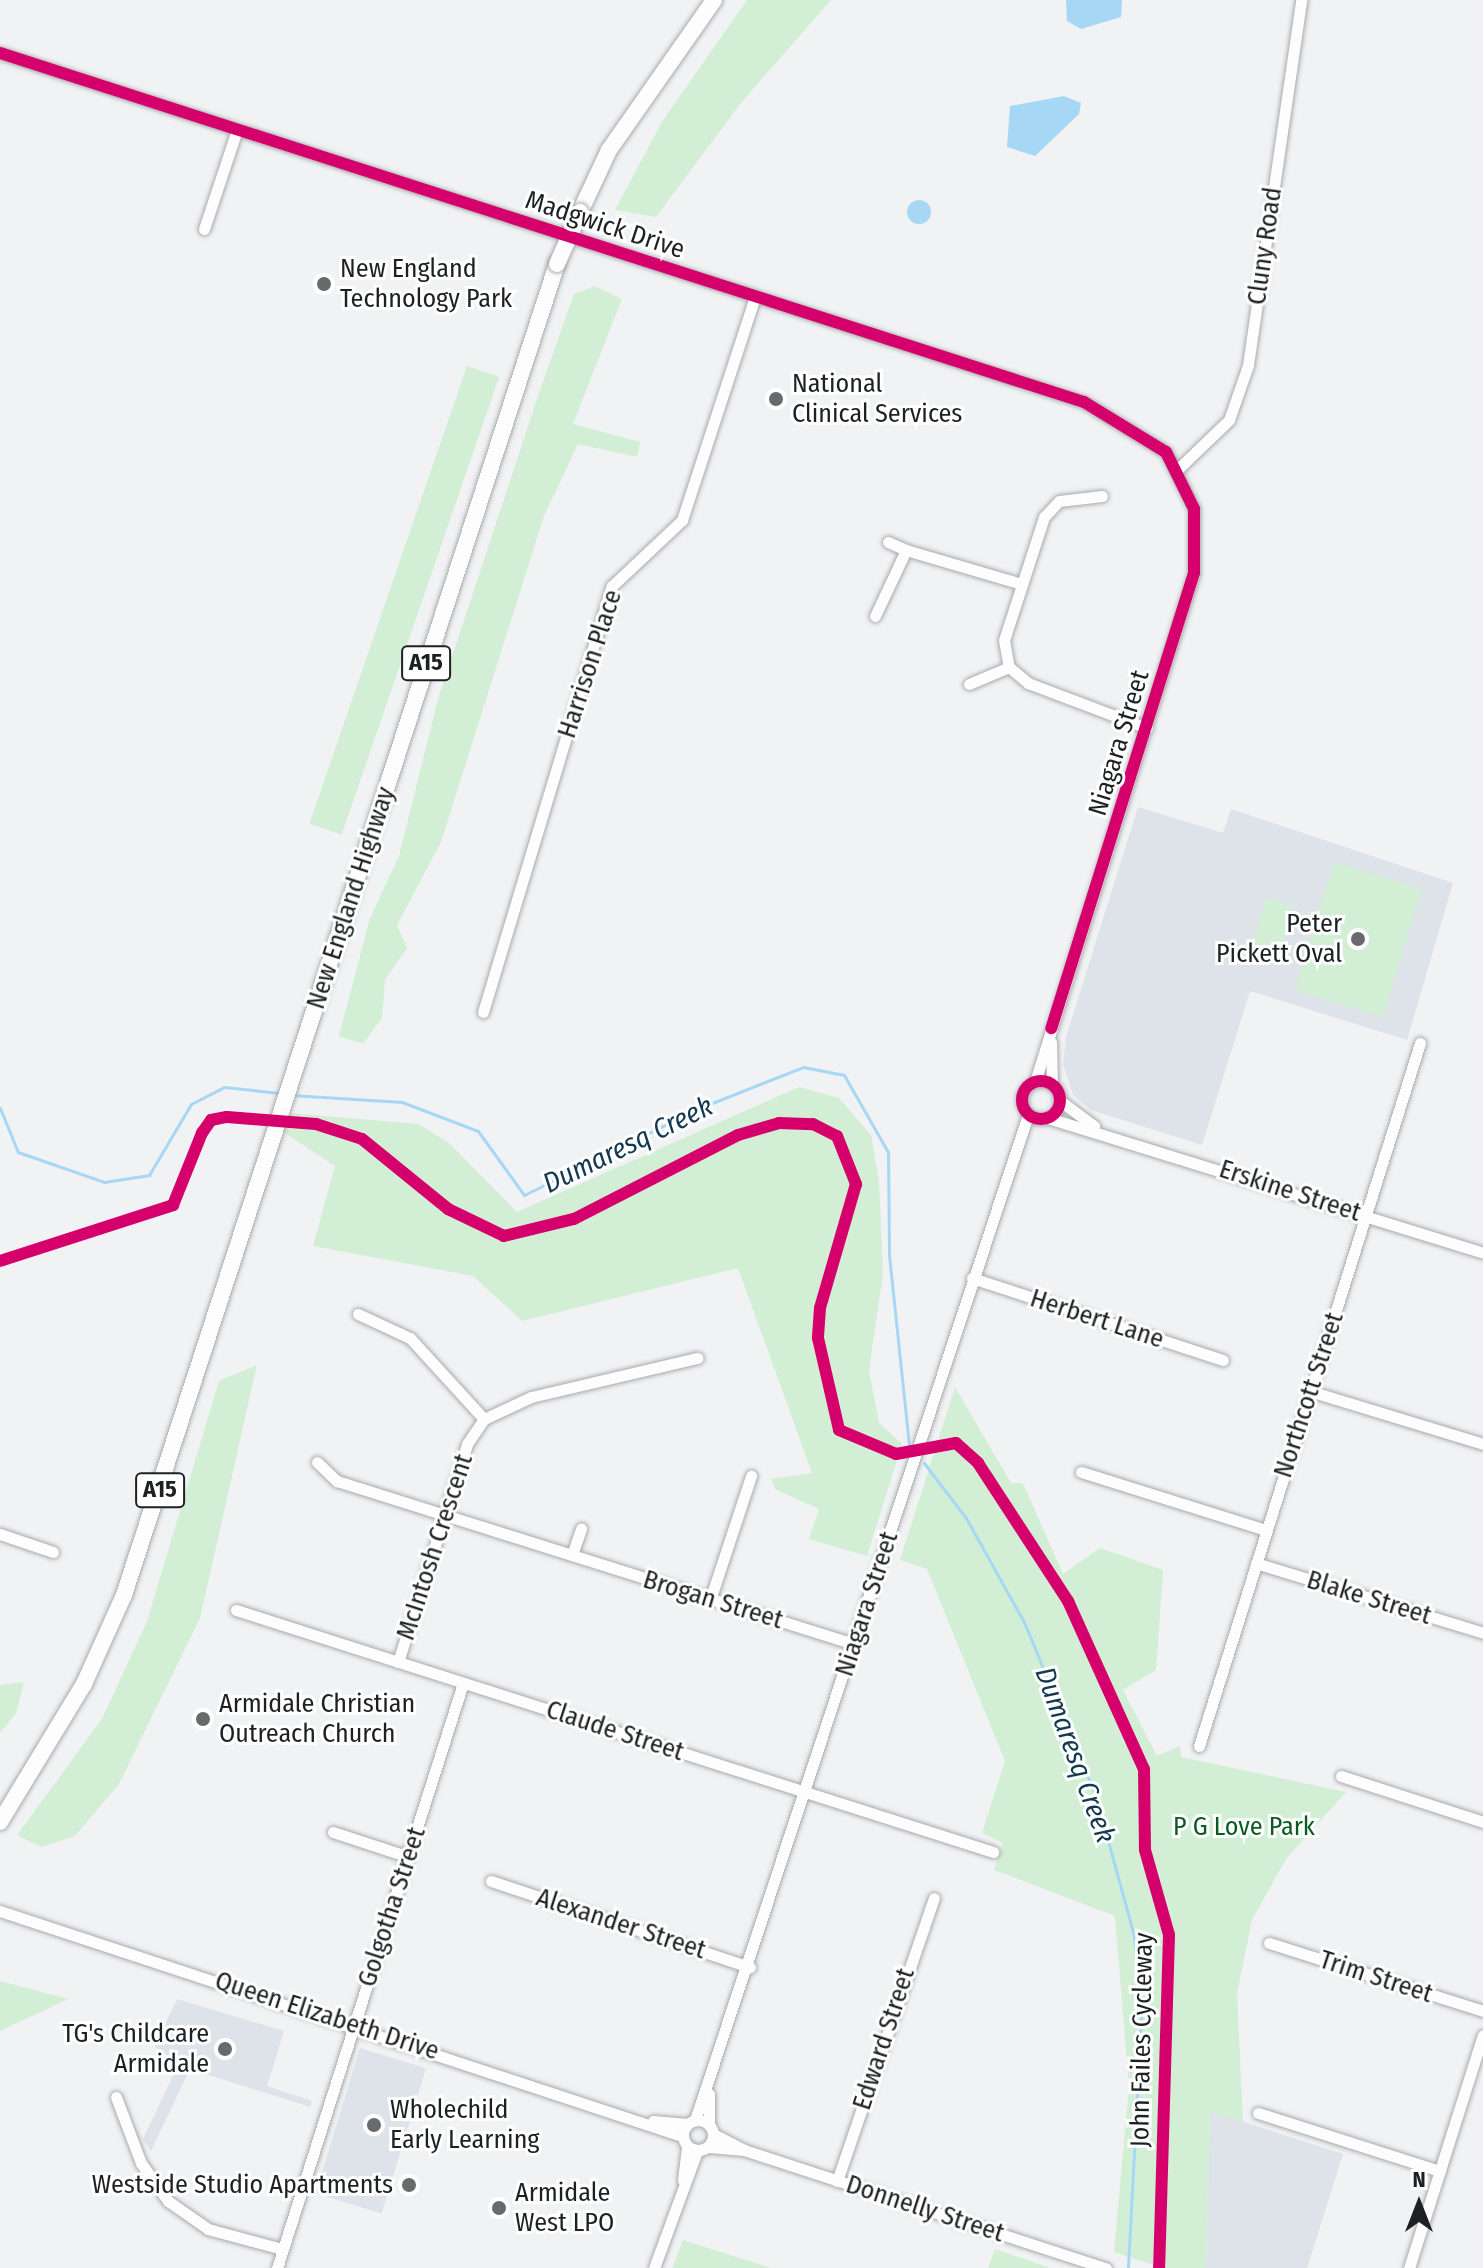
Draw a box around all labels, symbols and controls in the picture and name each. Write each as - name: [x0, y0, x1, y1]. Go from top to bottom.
- street label: Madgwick Drive: [522, 185, 688, 265]
- street label: Cluny Road: [1241, 185, 1289, 307]
- place label: New England Technology Park: [340, 253, 512, 314]
- marker: New England Technology Park: [315, 275, 333, 293]
- place label: National Clinical Services: [792, 368, 962, 430]
- marker: National Clinical Services: [767, 390, 785, 408]
- street label: Harrison Place: [551, 586, 629, 742]
- road number: A15: [400, 643, 452, 683]
- street label: Niagara Street: [1082, 667, 1156, 819]
- street label: New England Highway: [300, 783, 402, 1013]
- place label: Peter Pickett Oval: [1216, 908, 1342, 970]
- marker: Peter Pickett Oval: [1349, 930, 1367, 948]
- water label: Dumaresq Creek: [538, 1089, 718, 1201]
- street label: Erskine Street: [1215, 1153, 1365, 1229]
- street label: Herbert Lane: [1026, 1283, 1168, 1355]
- street label: Northcott Street: [1268, 1308, 1350, 1482]
- street label: McIntosh Crescent: [390, 1450, 480, 1644]
- road number: A15: [134, 1470, 186, 1510]
- street label: Niagara Street: [829, 1528, 905, 1680]
- street label: Brogan Street: [639, 1564, 787, 1636]
- street label: Blake Street: [1303, 1564, 1435, 1632]
- water label: Dumaresq Creek: [1028, 1662, 1122, 1848]
- place label: Armidale Christian Outreach Church: [219, 1688, 415, 1750]
- street label: Claude Street: [542, 1694, 688, 1768]
- marker: Armidale Christian Outreach Church: [194, 1710, 212, 1728]
- park label: P G Love Park: [1173, 1811, 1315, 1843]
- street label: Golgotha Street: [352, 1823, 432, 1991]
- street label: Alexander Street: [532, 1882, 710, 1966]
- street label: John Failes Cycleway: [1125, 1932, 1159, 2148]
- street label: Trim Street: [1316, 1944, 1436, 2010]
- street label: Edward Street: [846, 1964, 922, 2114]
- street label: Queen Elizabeth Drive: [211, 1965, 443, 2067]
- place label: TG's Childcare Armidale: [62, 2018, 209, 2080]
- marker: TG's Childcare Armidale: [216, 2040, 234, 2058]
- place label: Wholechild Early Learning: [390, 2094, 540, 2156]
- marker: Wholechild Early Learning: [365, 2116, 383, 2134]
- north arrow: [1379, 2164, 1459, 2244]
- text: N: [1412, 2166, 1426, 2193]
- place label: Westside Studio Apartments: [92, 2169, 393, 2201]
- street label: Donnelly Street: [842, 2169, 1008, 2249]
- marker: Westside Studio Apartments: [400, 2176, 418, 2194]
- place label: Armidale West LPO: [515, 2177, 614, 2238]
- marker: Armidale West LPO: [490, 2199, 508, 2217]

